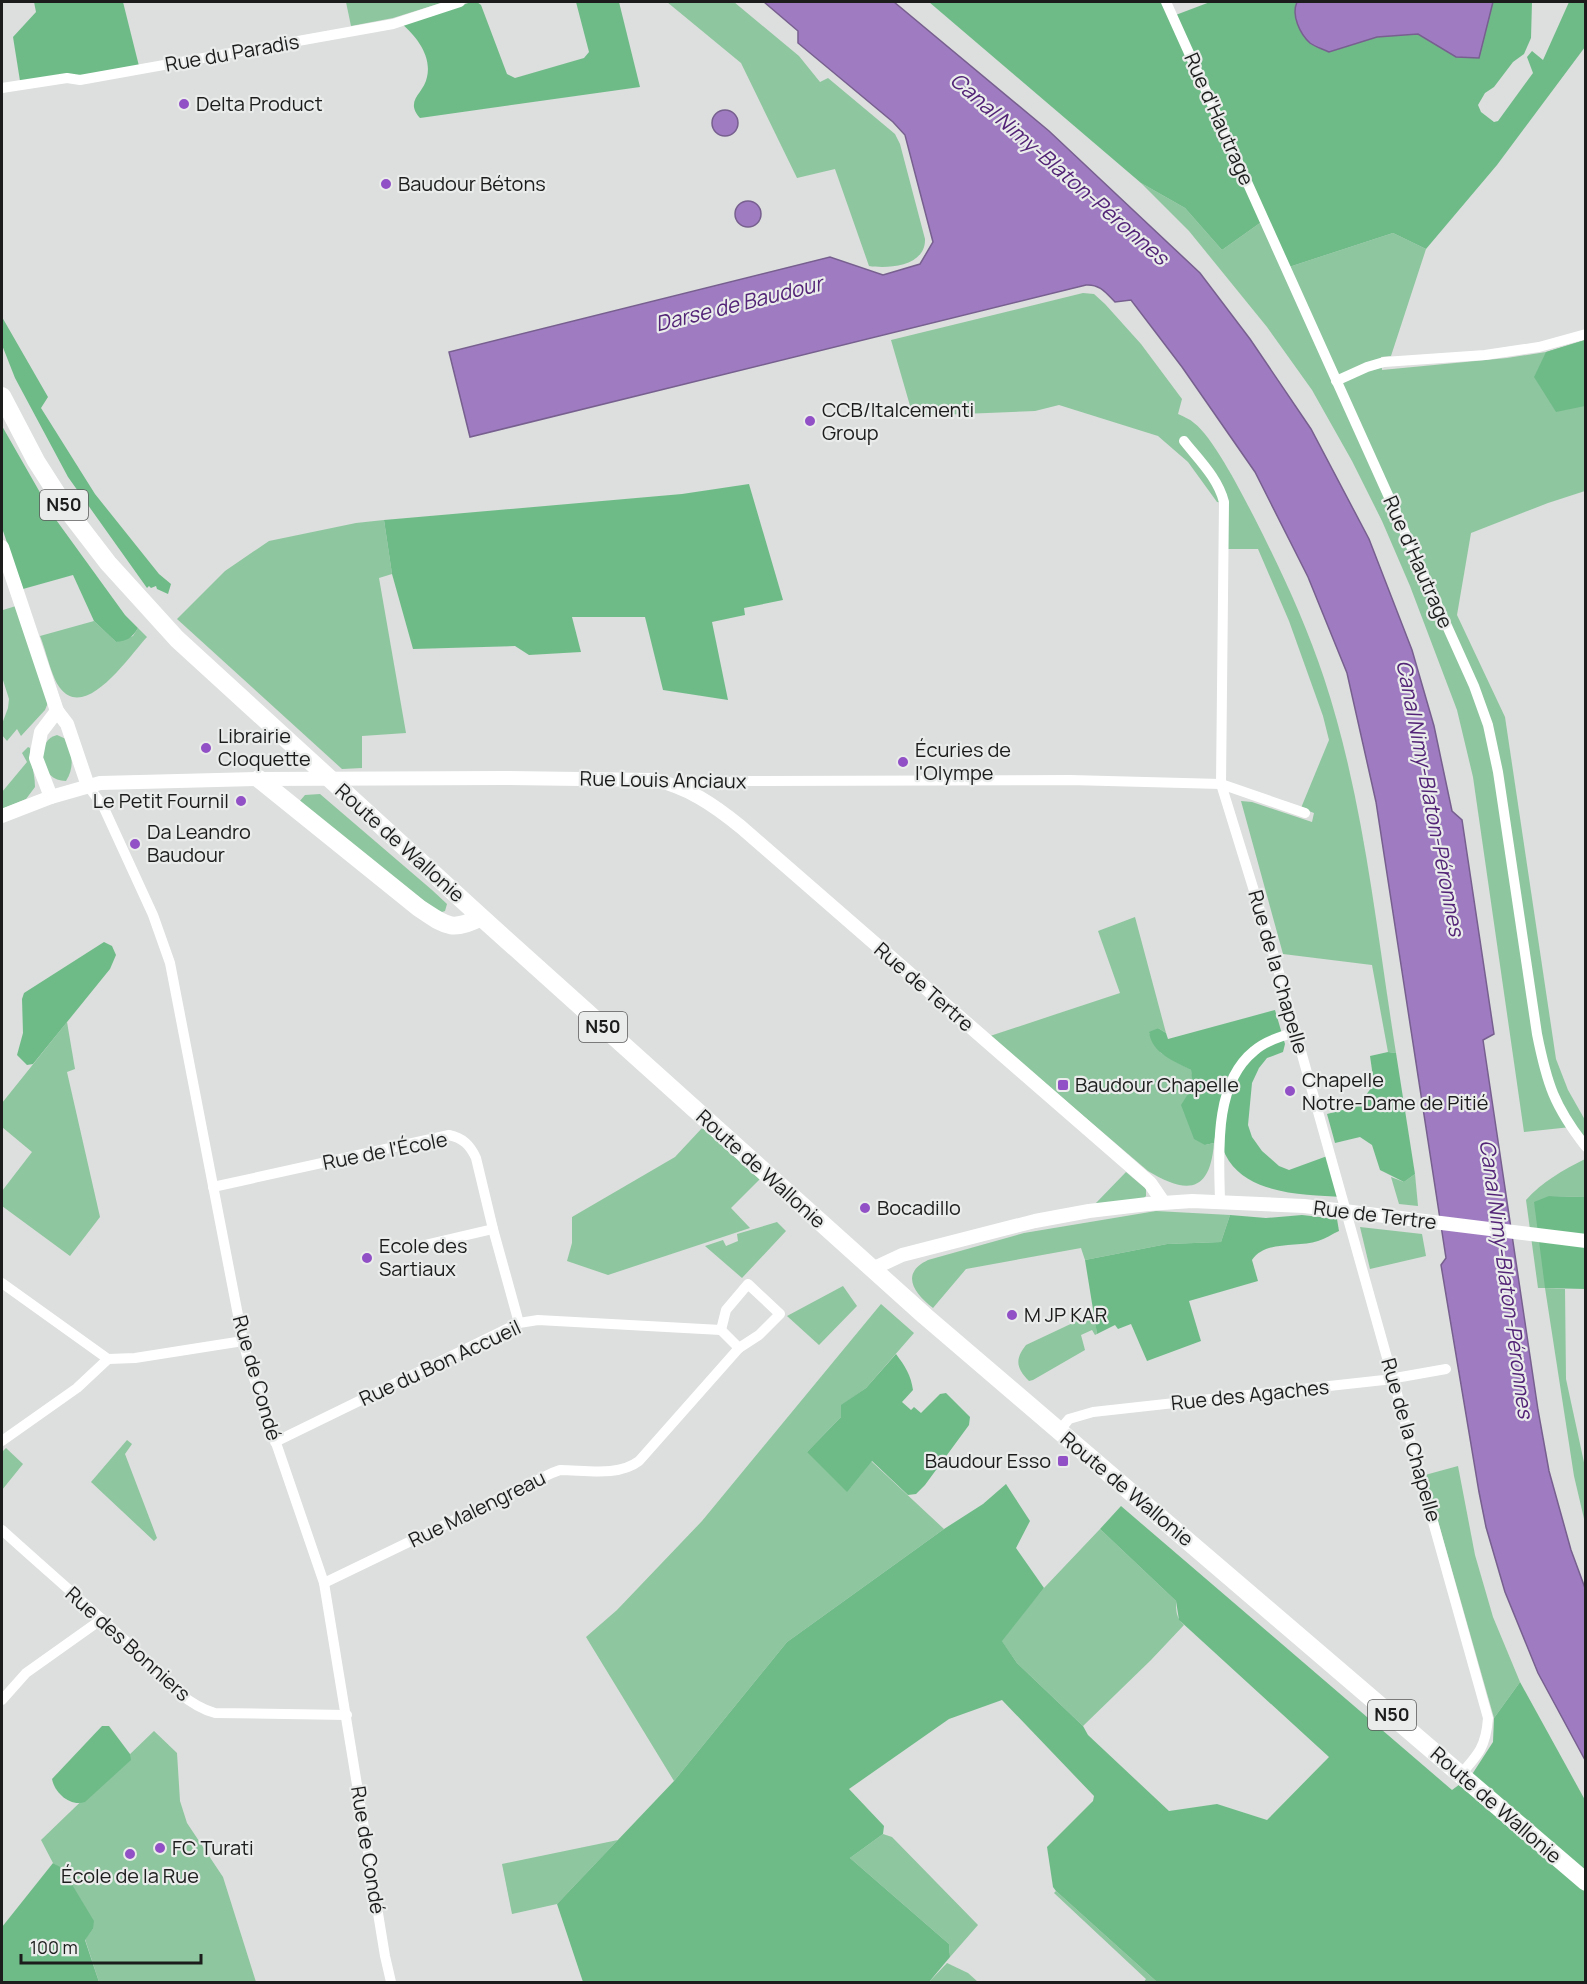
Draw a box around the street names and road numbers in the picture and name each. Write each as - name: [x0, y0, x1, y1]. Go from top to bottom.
- street label: Rue du Paradis: [163, 27, 301, 78]
- street label: Rue d'Hautrage: [1178, 48, 1261, 189]
- road number: N50: [40, 490, 88, 520]
- street label: Rue d'Hautrage: [1377, 491, 1460, 632]
- street label: Rue Louis Anciaux: [579, 765, 747, 794]
- street label: Route de Wallonie: [330, 777, 471, 908]
- street label: Rue de la Chapelle: [1242, 887, 1315, 1057]
- street label: Rue de Tertre: [869, 936, 980, 1037]
- road number: N50: [579, 1012, 627, 1042]
- street label: Route de Wallonie: [691, 1103, 832, 1234]
- street label: Rue de l'École: [320, 1125, 450, 1176]
- street label: Rue de Tertre: [1312, 1194, 1438, 1235]
- street label: Rue de Condé: [227, 1312, 288, 1444]
- street label: Rue du Bon Accueil: [355, 1313, 525, 1412]
- street label: Rue de la Chapelle: [1375, 1355, 1448, 1525]
- street label: Rue des Agaches: [1169, 1373, 1330, 1416]
- street label: Route de Wallonie: [1055, 1425, 1199, 1552]
- street label: Rue Malengreau: [404, 1464, 550, 1553]
- street label: Rue des Bonniers: [60, 1580, 197, 1707]
- road number: N50: [1368, 1700, 1416, 1730]
- street label: Route de Wallonie: [1425, 1740, 1568, 1869]
- street label: Rue de Condé: [345, 1784, 392, 1916]

